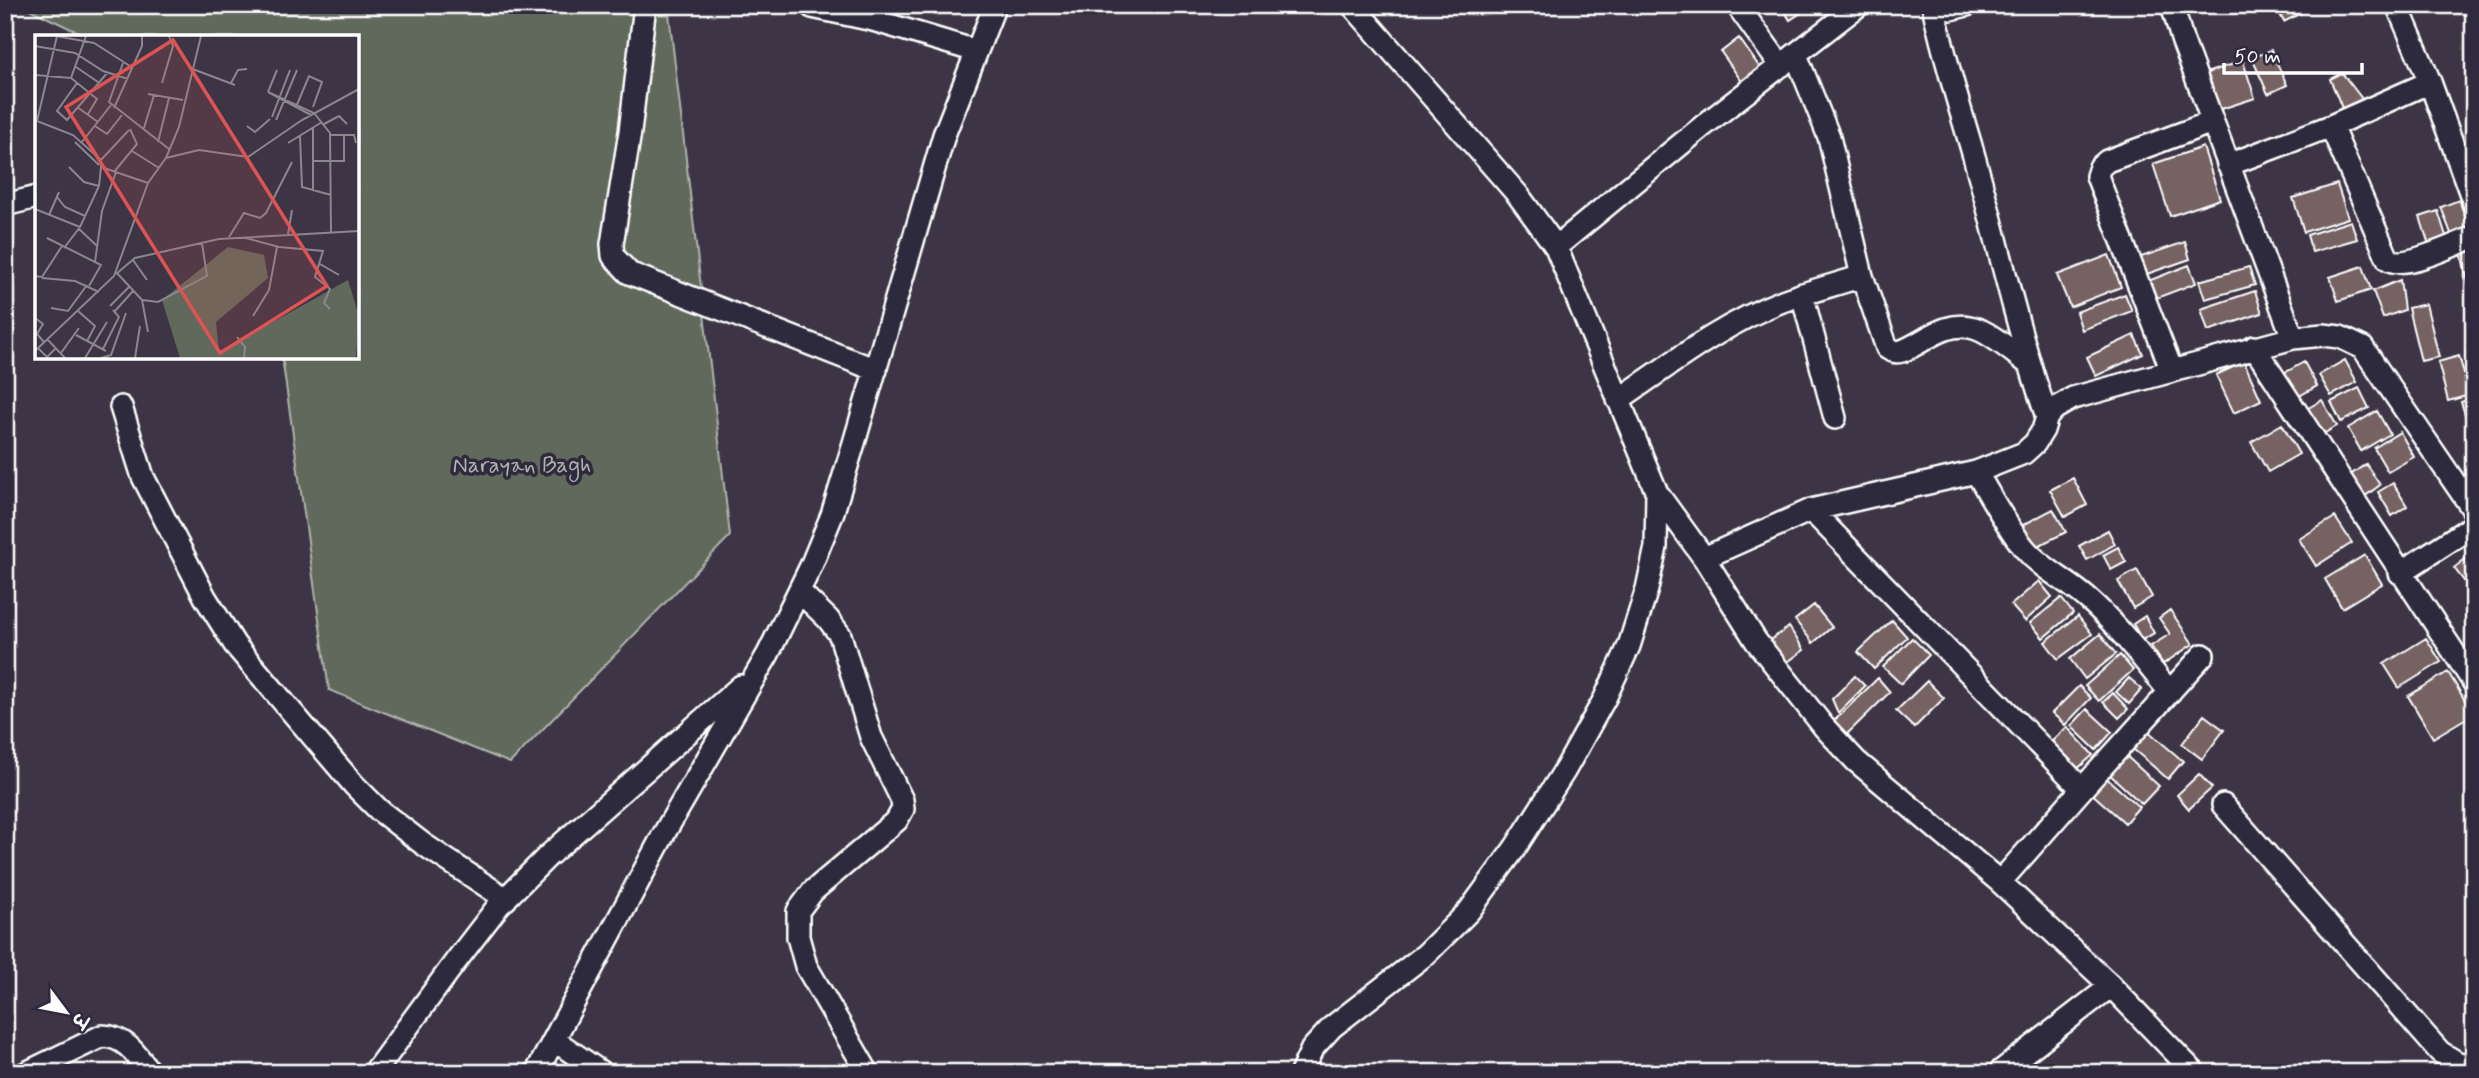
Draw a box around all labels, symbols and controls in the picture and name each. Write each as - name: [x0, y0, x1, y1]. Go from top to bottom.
- scale bar: [2224, 32, 2362, 76]
- inset map: [35, 35, 359, 359]
- text: 50 m: [2234, 43, 2281, 71]
- park label: Narayan Bagh: [453, 451, 591, 483]
- north arrow: [32, 976, 102, 1046]
- text: उ: [64, 1007, 94, 1034]

